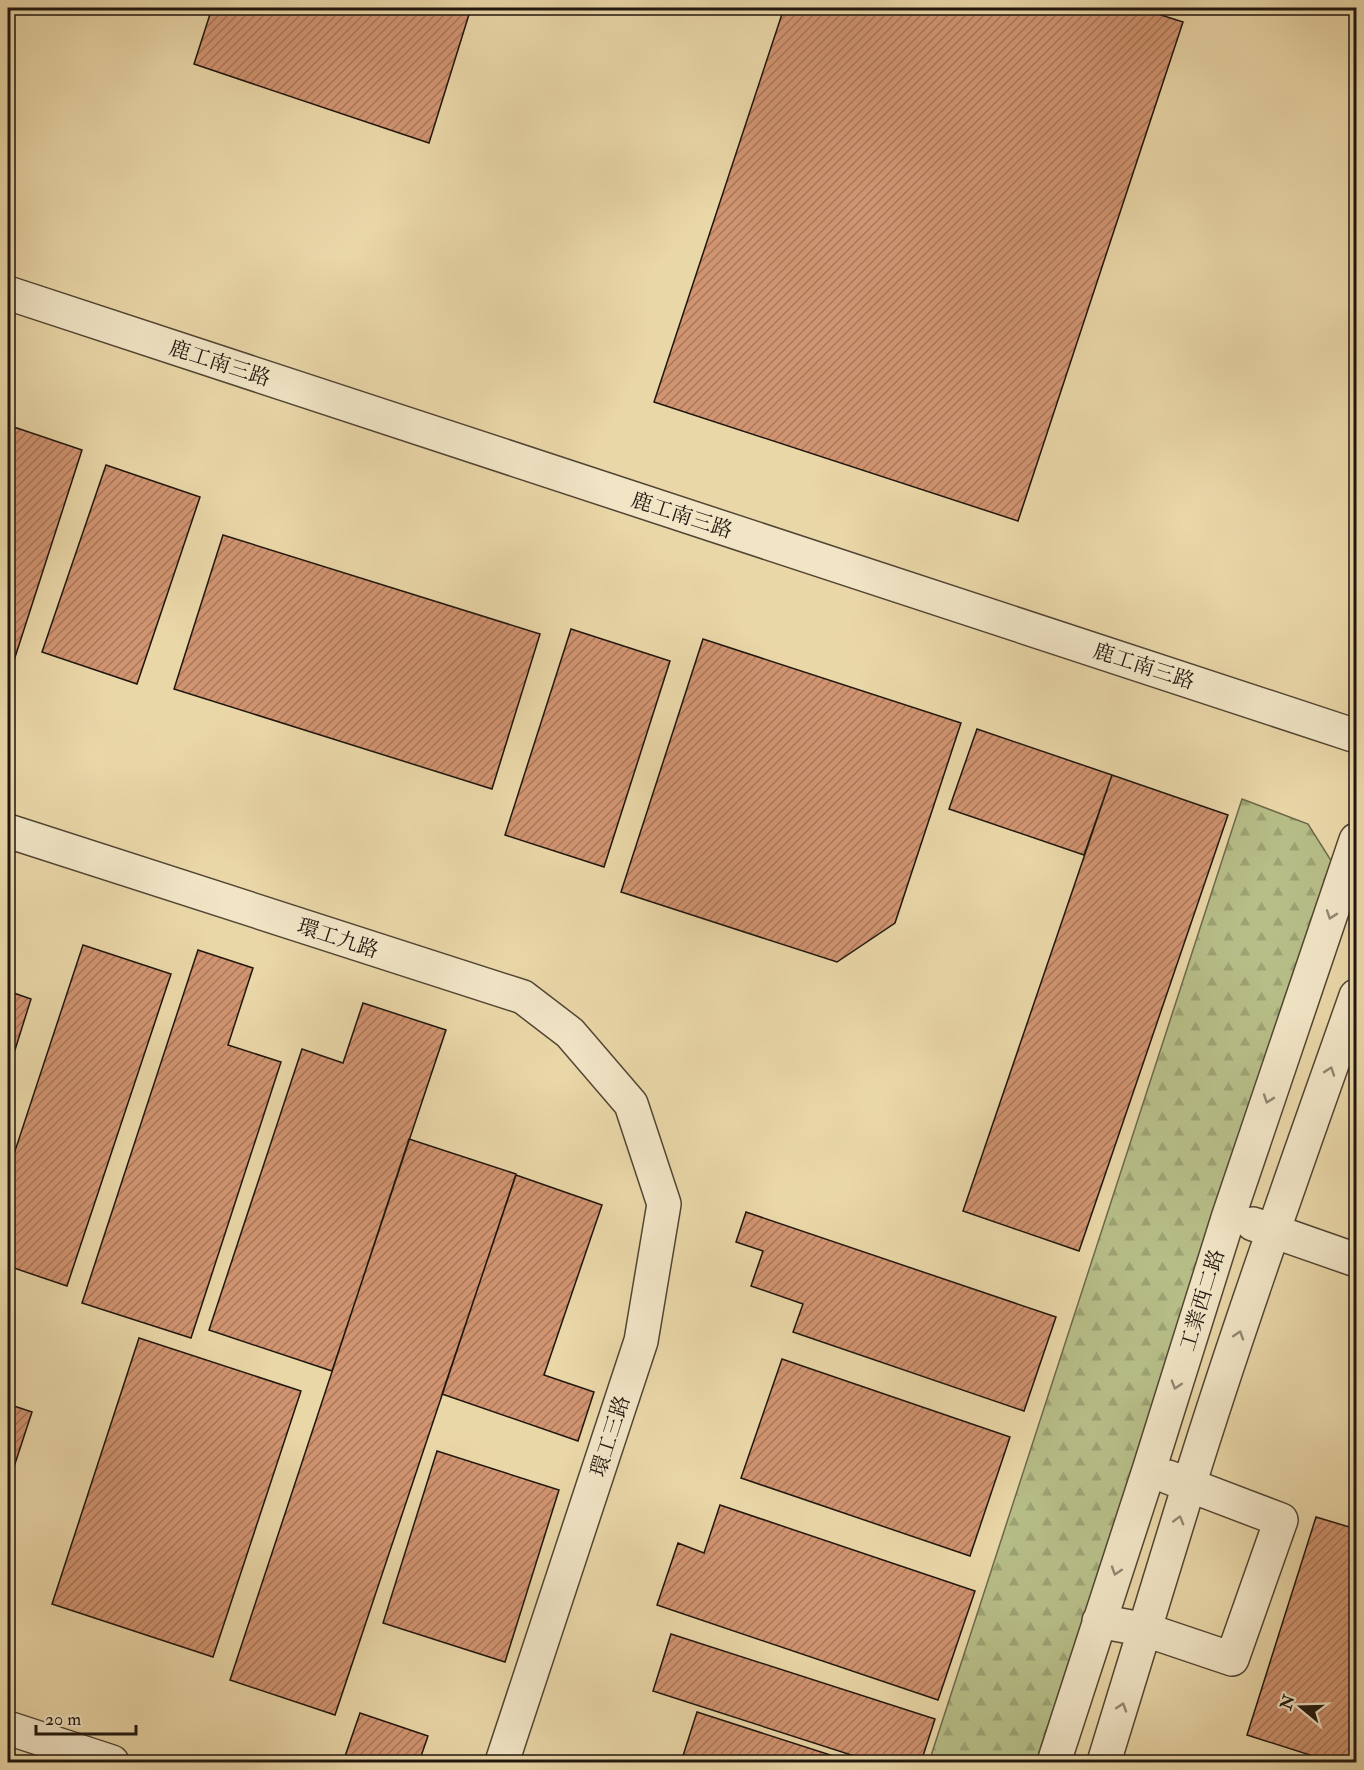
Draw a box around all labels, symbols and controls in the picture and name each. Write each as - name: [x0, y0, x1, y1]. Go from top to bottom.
- street label: 鹿工南三路: [166, 334, 274, 393]
- street label: 鹿工南三路: [628, 486, 736, 545]
- street label: 鹿工南三路: [1090, 637, 1198, 696]
- one-way arrow: [1325, 909, 1338, 920]
- street label: 環工九路: [294, 913, 382, 964]
- one-way arrow: [1323, 1066, 1335, 1077]
- one-way arrow: [1263, 1094, 1275, 1104]
- street label: 工業西二路: [1174, 1246, 1231, 1354]
- one-way arrow: [1232, 1330, 1244, 1341]
- one-way arrow: [1171, 1379, 1183, 1390]
- street label: 環工三路: [585, 1392, 636, 1480]
- one-way arrow: [1172, 1515, 1184, 1526]
- one-way arrow: [1111, 1565, 1123, 1576]
- north arrow: [1271, 1677, 1331, 1737]
- text: N: [1276, 1692, 1300, 1713]
- scale bar: [36, 1698, 136, 1736]
- one-way arrow: [1114, 1702, 1127, 1713]
- text: 20 m: [45, 1708, 81, 1731]

